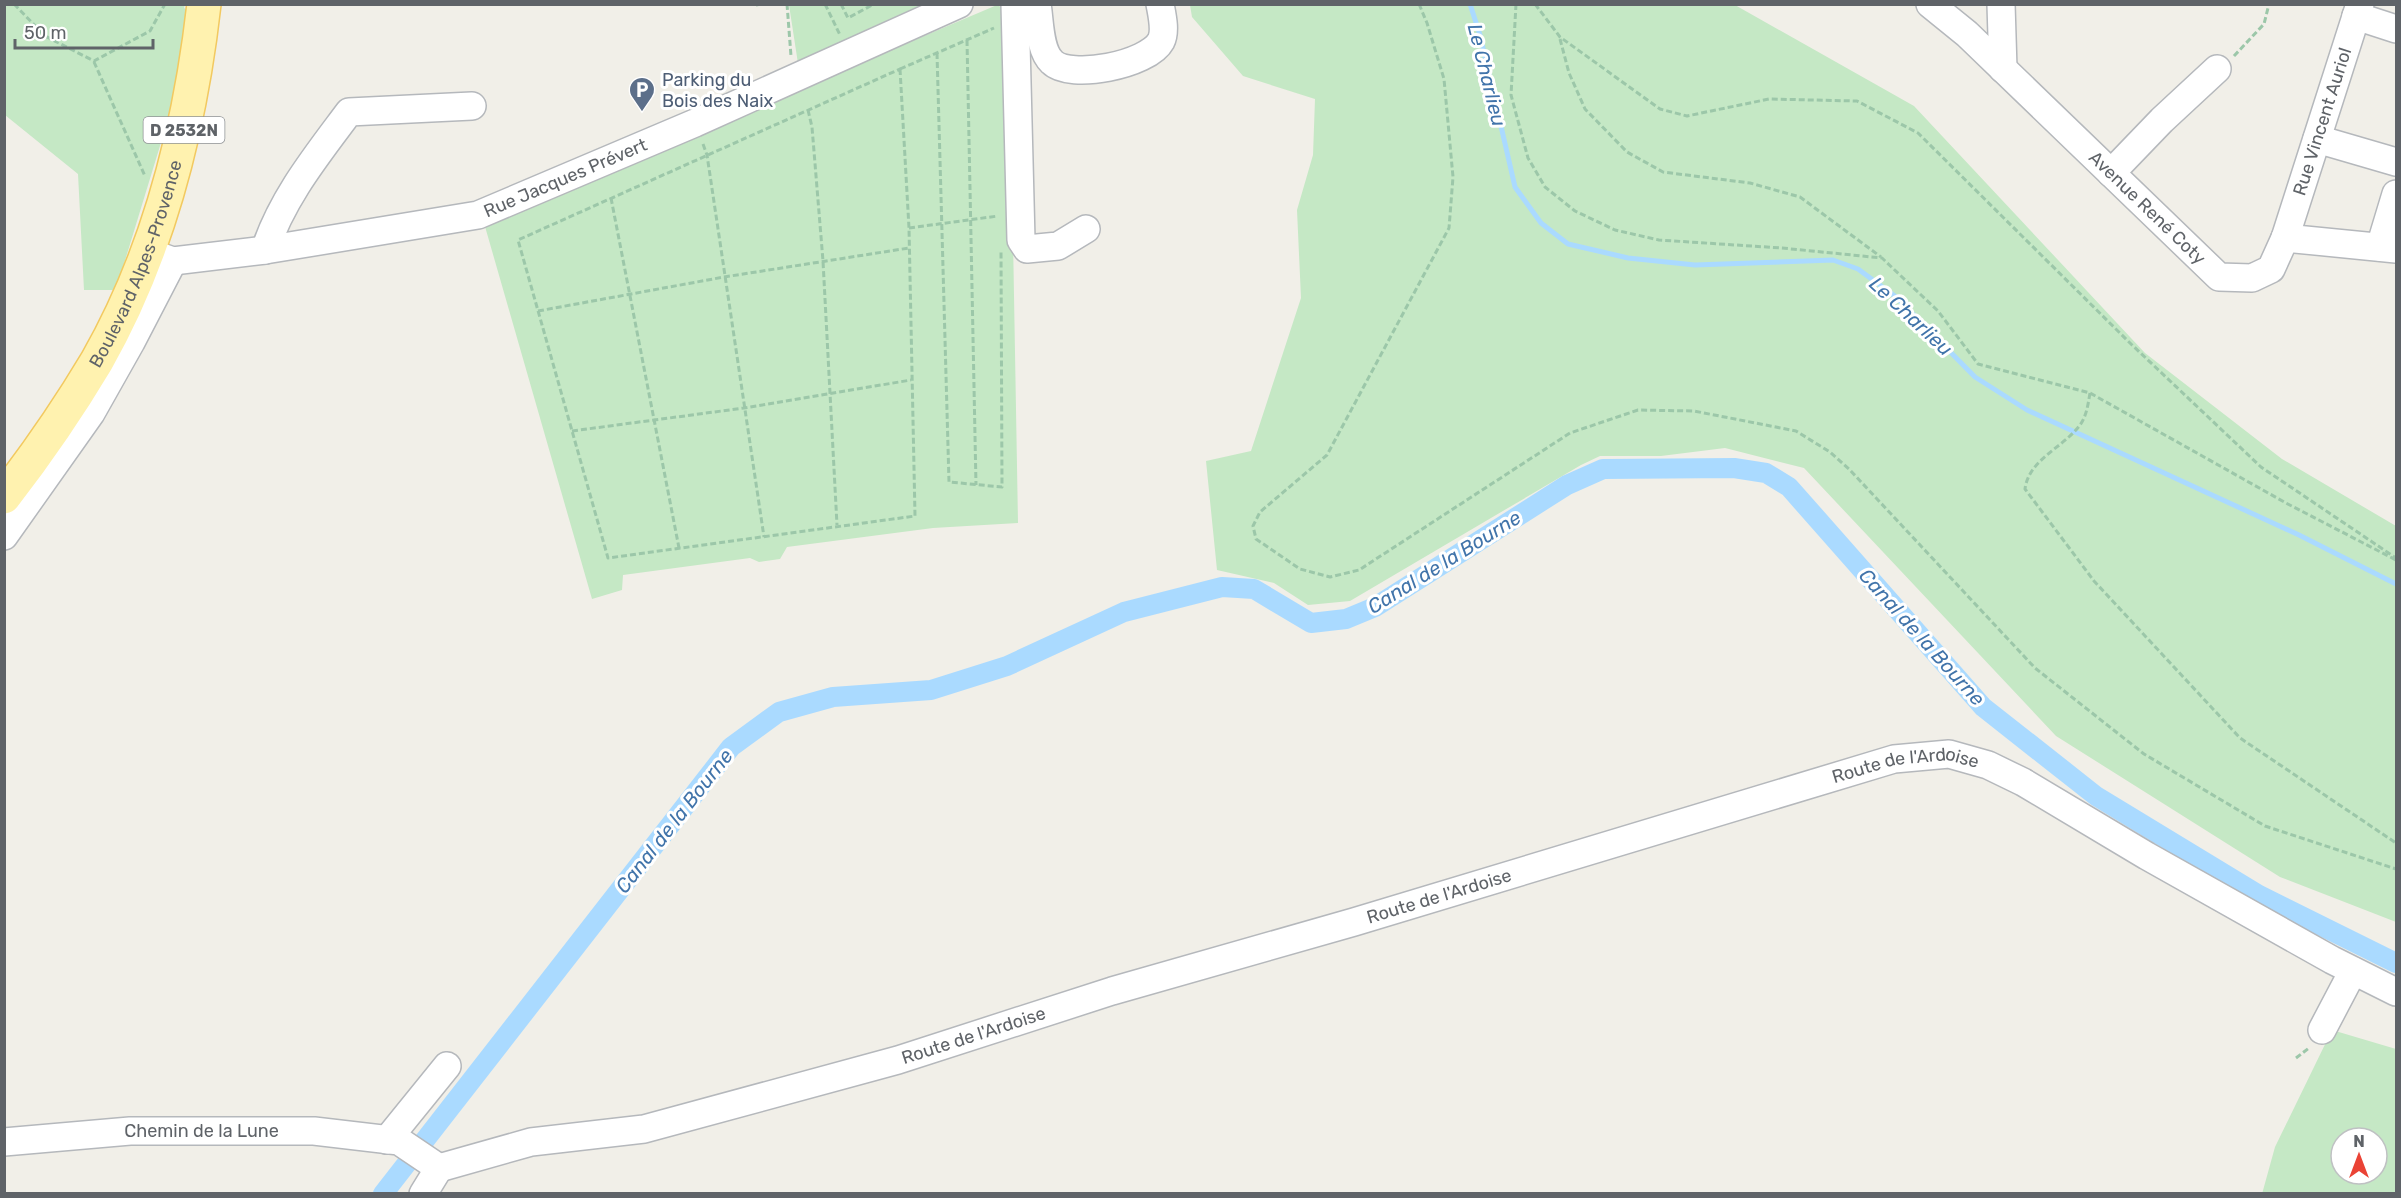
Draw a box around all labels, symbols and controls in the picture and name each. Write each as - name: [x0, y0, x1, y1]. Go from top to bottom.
- scale bar: [15, 12, 153, 50]
- water label: Le Charlieu: [1463, 21, 1511, 129]
- text: 50 m: [24, 22, 67, 44]
- street label: Rue Vincent Auriol: [2288, 45, 2356, 198]
- place label: Parking du Bois des Naix: [662, 69, 773, 112]
- parking icon: Parking du Bois des Naix: [627, 75, 657, 113]
- road number: D 2532N: [144, 117, 225, 143]
- street label: Rue Jacques Prévert: [480, 134, 650, 222]
- street label: Avenue René Coty: [2084, 146, 2210, 269]
- street label: Boulevard Alpes-Provence: [85, 158, 187, 372]
- water label: Le Charlieu: [1864, 271, 1958, 361]
- water label: Canal de la Bourne: [1363, 505, 1525, 619]
- water label: Canal de la Bourne: [1854, 563, 1990, 711]
- street label: Route de l'Ardoise: [1829, 743, 1982, 788]
- water label: Canal de la Bourne: [610, 744, 738, 898]
- street label: Route de l'Ardoise: [1364, 864, 1514, 929]
- street label: Route de l'Ardoise: [899, 1002, 1048, 1069]
- street label: Chemin de la Lune: [124, 1120, 279, 1142]
- north arrow: [2329, 1126, 2389, 1186]
- text: N: [2353, 1132, 2365, 1151]

